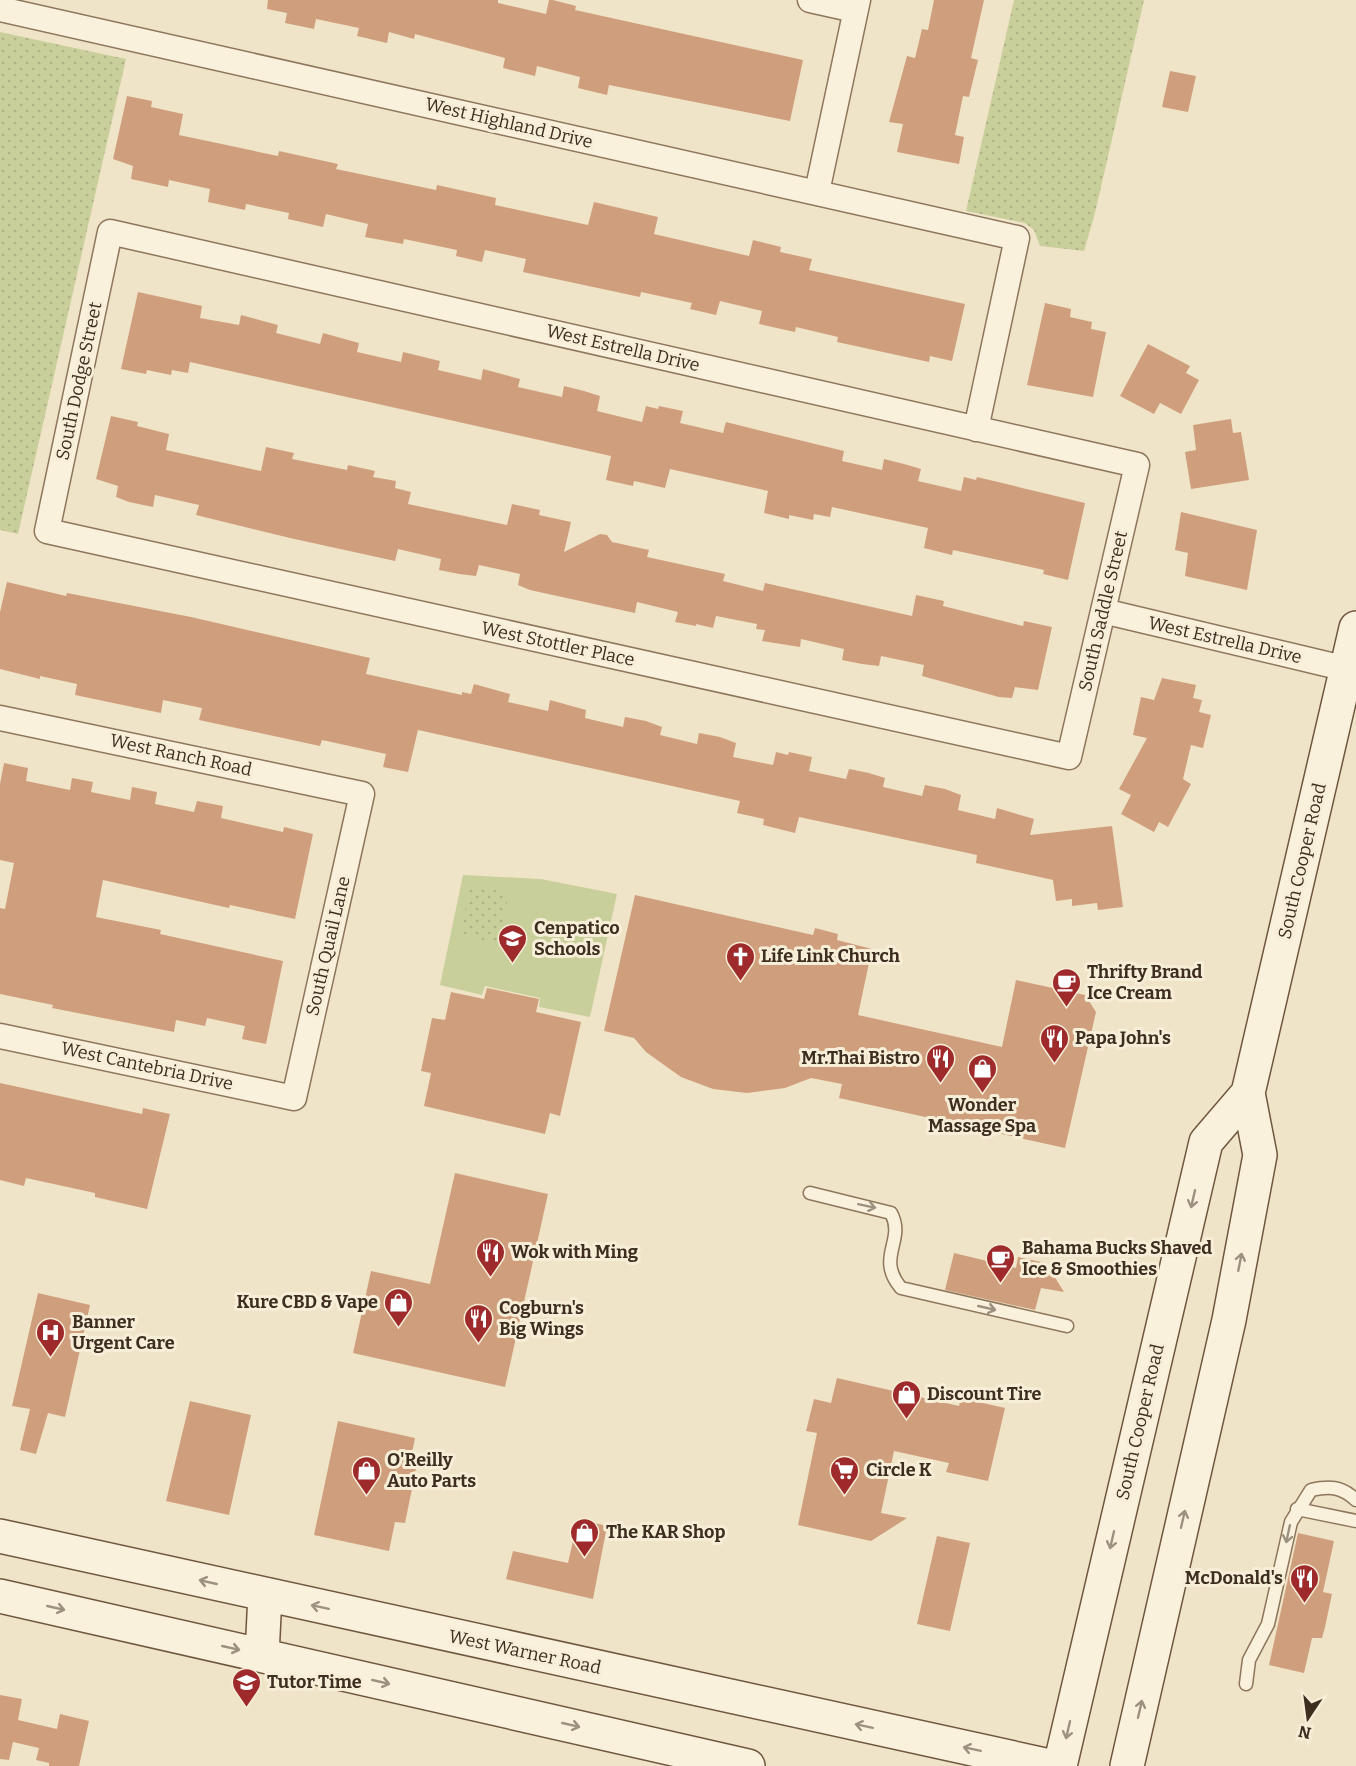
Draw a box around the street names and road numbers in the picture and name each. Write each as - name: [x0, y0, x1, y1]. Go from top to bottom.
- street label: West Highland Drive: [423, 93, 595, 153]
- street label: South Dodge Street: [51, 299, 107, 462]
- street label: West Estrella Drive: [544, 320, 702, 376]
- street label: South Saddle Street: [1074, 528, 1132, 693]
- street label: West Estrella Drive: [1146, 612, 1304, 668]
- street label: West Stottler Place: [479, 617, 637, 671]
- street label: West Ranch Road: [108, 729, 254, 781]
- street label: South Cooper Road: [1273, 781, 1331, 941]
- street label: South Quail Lane: [301, 874, 355, 1018]
- street label: West Cantebria Drive: [59, 1037, 235, 1095]
- street label: South Cooper Road: [1111, 1342, 1169, 1502]
- street label: West Warner Road: [447, 1625, 604, 1679]

